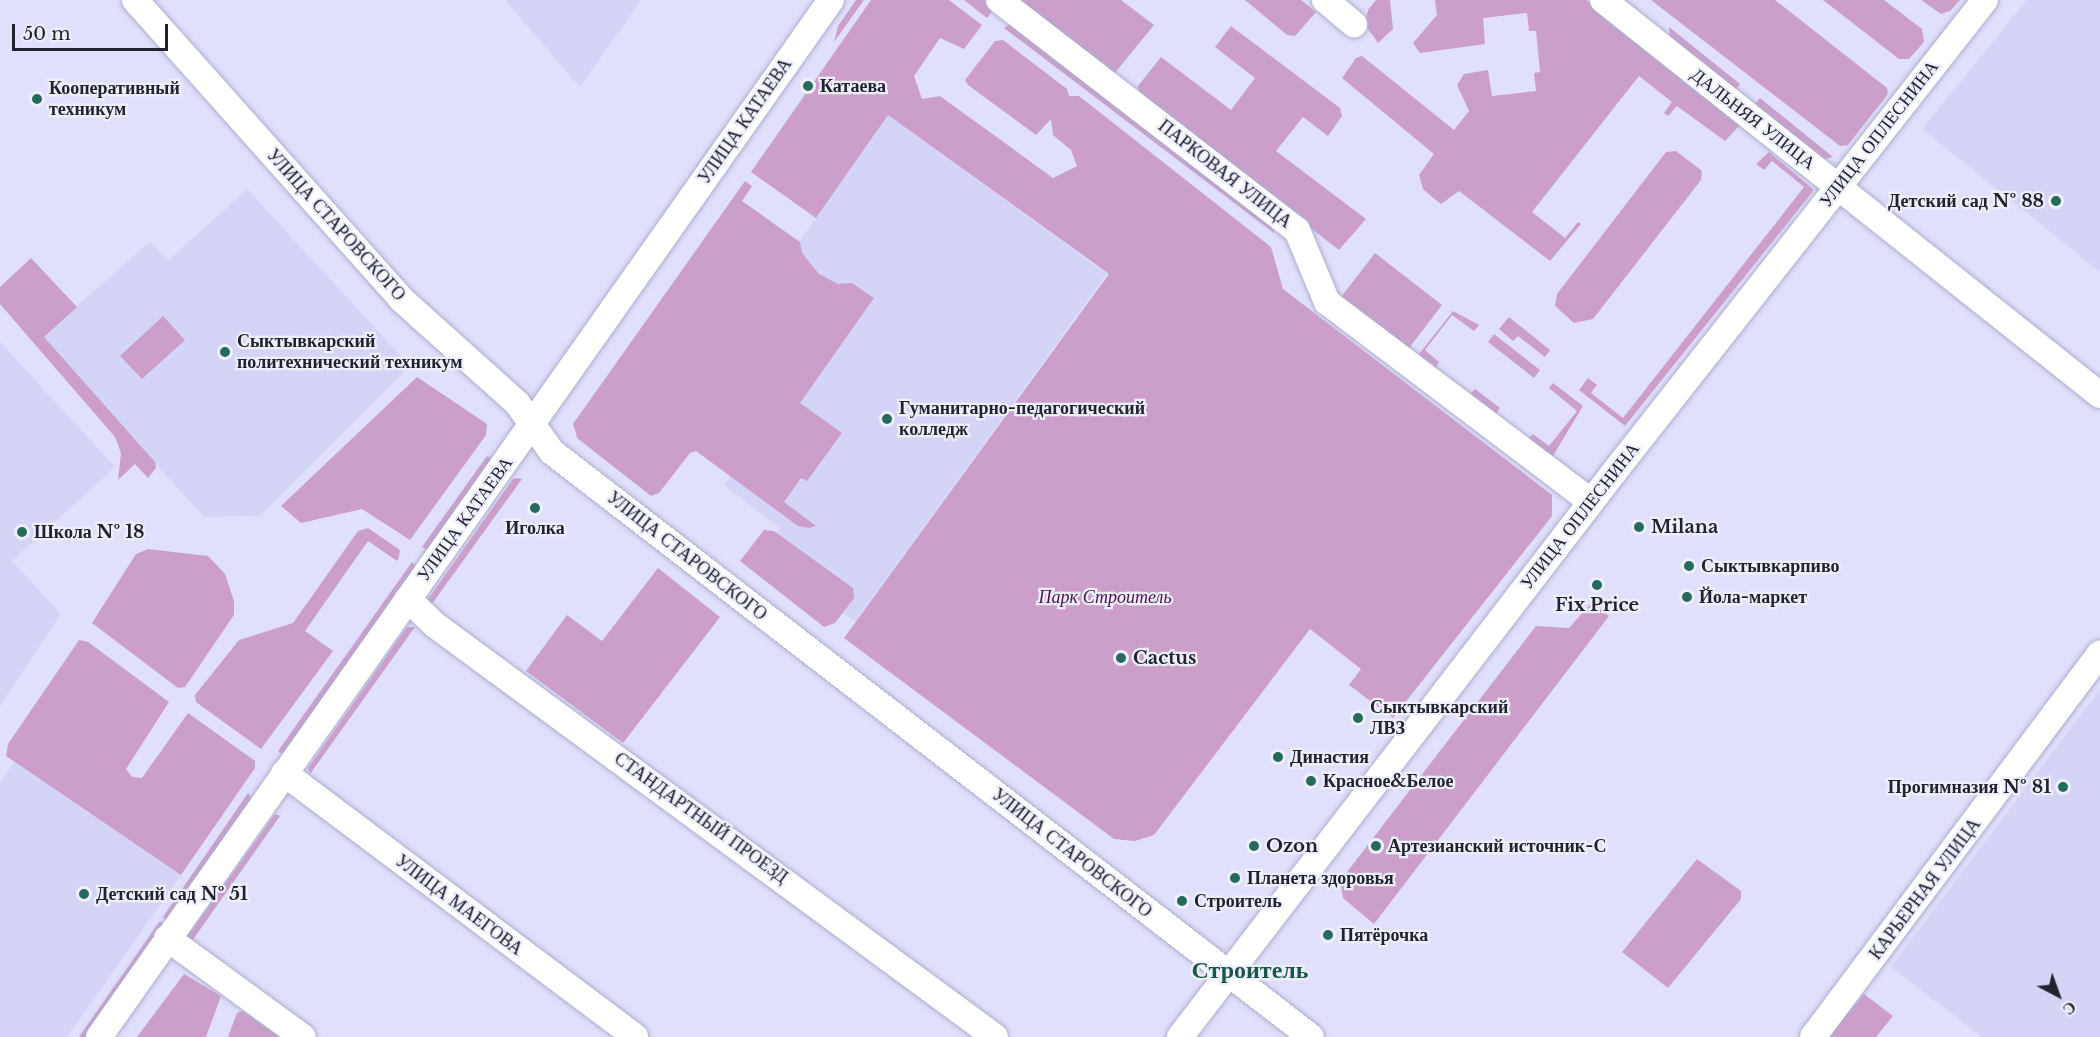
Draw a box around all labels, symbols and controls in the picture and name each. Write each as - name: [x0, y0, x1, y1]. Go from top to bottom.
- scale bar: [15, 12, 171, 50]
- text: 50 m: [23, 23, 71, 45]
- street label: УЛИЦА КАТАЕВА: [694, 54, 796, 188]
- street label: УЛИЦА ОПЛЕСНИНА: [1815, 56, 1943, 212]
- street label: ДАЛЬНЯЯ УЛИЦА: [1686, 64, 1820, 174]
- place label: Катаева: [820, 75, 886, 97]
- place label: Кооперативный техникум: [49, 78, 180, 121]
- marker: Катаева: [801, 79, 815, 93]
- marker: Кооперативный техникум: [30, 92, 44, 106]
- street label: ПАРКОВАЯ УЛИЦА: [1154, 115, 1296, 233]
- street label: УЛИЦА СТАРОВСКОГО: [262, 145, 410, 305]
- place label: Детский сад № 88: [1888, 190, 2044, 212]
- marker: Детский сад № 88: [2049, 194, 2063, 208]
- place label: Сыктывкарский политехнический техникум: [237, 331, 462, 374]
- marker: Сыктывкарский политехнический техникум: [218, 345, 232, 359]
- place label: Гуманитарно-педагогический колледж: [899, 398, 1145, 440]
- marker: Гуманитарно-педагогический колледж: [880, 412, 894, 426]
- street label: УЛИЦА ОПЛЕСНИНА: [1516, 438, 1644, 594]
- street label: УЛИЦА КАТАЕВА: [413, 453, 517, 585]
- street label: УЛИЦА СТАРОВСКОГО: [603, 487, 771, 625]
- marker: Иголка: [528, 501, 542, 515]
- place label: Milana: [1651, 516, 1718, 538]
- place label: Иголка: [505, 517, 565, 539]
- marker: Milana: [1632, 520, 1646, 534]
- place label: Школа № 18: [34, 521, 144, 543]
- marker: Школа № 18: [15, 525, 29, 539]
- place label: Сыктывкарпиво: [1701, 555, 1839, 577]
- marker: Сыктывкарпиво: [1682, 559, 1696, 573]
- marker: Fix Price: [1590, 578, 1604, 592]
- park label: Парк Строитель: [1038, 586, 1172, 608]
- place label: Йола-маркет: [1699, 586, 1807, 608]
- marker: Йола-маркет: [1680, 590, 1694, 604]
- place label: Fix Price: [1555, 594, 1639, 616]
- place label: Cactus: [1133, 647, 1196, 669]
- marker: Cactus: [1114, 651, 1128, 665]
- place label: Сыктывкарский ЛВЗ: [1370, 697, 1508, 740]
- marker: Сыктывкарский ЛВЗ: [1351, 711, 1365, 725]
- place label: Династия: [1290, 746, 1369, 768]
- street label: СТАНДАРТНЫЙ ПРОЕЗД: [610, 748, 792, 888]
- marker: Династия: [1271, 750, 1285, 764]
- place label: Красное&Белое: [1323, 770, 1453, 792]
- marker: Красное&Белое: [1304, 774, 1318, 788]
- place label: Прогимназия № 81: [1888, 776, 2051, 798]
- marker: Прогимназия № 81: [2056, 780, 2070, 794]
- street label: УЛИЦА СТАРОВСКОГО: [988, 784, 1156, 922]
- street label: КАРЬЕРНАЯ УЛИЦА: [1865, 814, 1985, 964]
- place label: Ozon: [1266, 835, 1318, 857]
- place label: Артезианский источник-С: [1388, 835, 1606, 857]
- marker: Ozon: [1247, 839, 1261, 853]
- marker: Артезианский источник-С: [1369, 839, 1383, 853]
- street label: УЛИЦА МАЕГОВА: [391, 850, 527, 960]
- place label: Планета здоровья: [1247, 867, 1394, 889]
- marker: Планета здоровья: [1228, 871, 1242, 885]
- place label: Детский сад № 51: [96, 883, 248, 905]
- marker: Детский сад № 51: [77, 887, 91, 901]
- place label: Строитель: [1194, 890, 1282, 912]
- marker: Строитель: [1175, 894, 1189, 908]
- place label: Пятёрочка: [1340, 924, 1428, 946]
- marker: Пятёрочка: [1321, 928, 1335, 942]
- district label: Строитель: [1192, 956, 1308, 984]
- north arrow: [2028, 965, 2088, 1025]
- text: С: [2059, 997, 2081, 1020]

